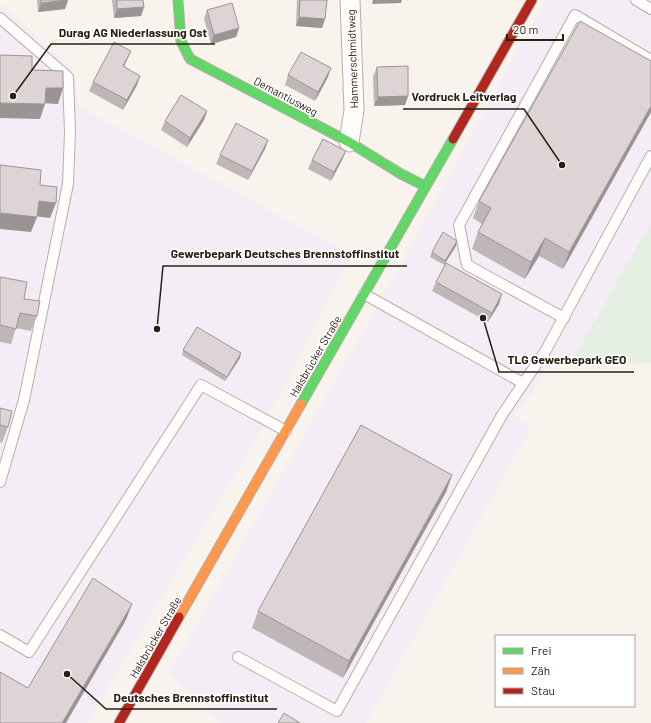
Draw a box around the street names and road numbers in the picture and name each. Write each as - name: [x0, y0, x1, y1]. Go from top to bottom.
- street label: Hammerschmidtweg: [344, 9, 360, 109]
- street label: Demantiusweg: [252, 74, 320, 118]
- street label: Halsbrücker Straße: [286, 313, 344, 399]
- street label: Halsbrücker Straße: [126, 594, 184, 680]

